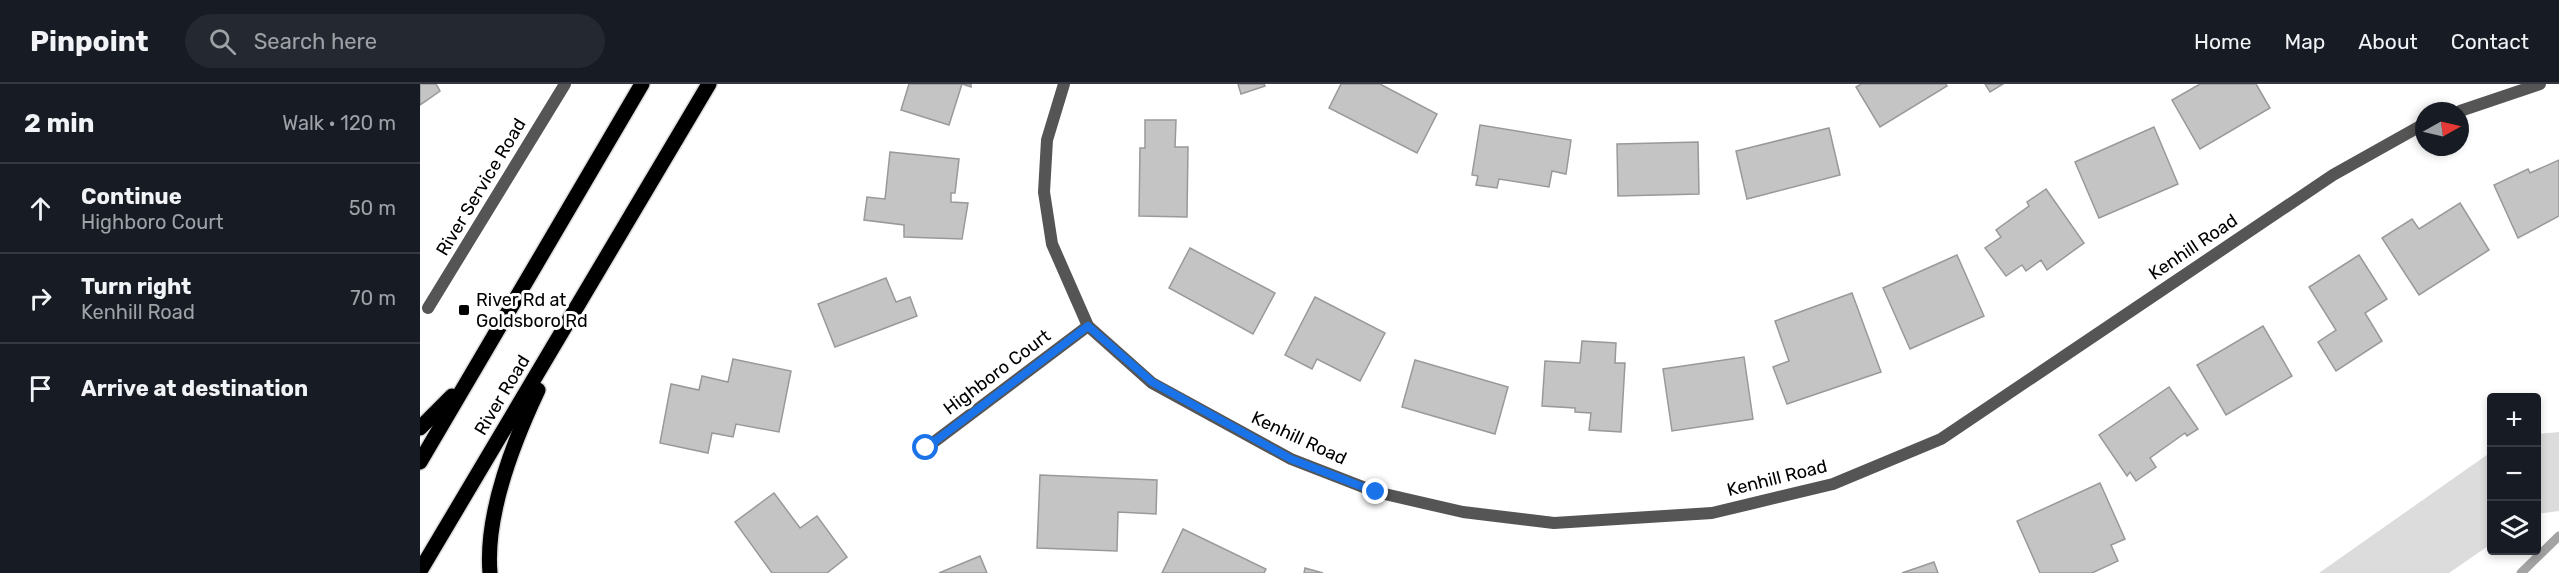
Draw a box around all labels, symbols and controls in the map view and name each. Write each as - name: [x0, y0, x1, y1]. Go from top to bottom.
- search box: [185, 14, 605, 68]
- text: Pinpoint: [30, 25, 149, 58]
- icon: search: [206, 25, 239, 58]
- text: Search here: [254, 28, 377, 55]
- text: Home: [2194, 29, 2251, 54]
- text: Map: [2284, 29, 2325, 54]
- text: About: [2358, 29, 2418, 54]
- text: Contact: [2451, 29, 2529, 54]
- north arrow: [2415, 102, 2469, 156]
- text: 2 min: [24, 108, 94, 139]
- text: Walk · 120 m: [282, 111, 396, 135]
- street label: River Service Road: [431, 114, 531, 260]
- text: Continue: [81, 183, 182, 210]
- icon: ahead: [24, 192, 57, 225]
- text: 50 m: [349, 196, 396, 220]
- street label: Kenhill Road: [2144, 209, 2242, 285]
- text: Highboro Court: [81, 210, 224, 234]
- text: Turn right: [81, 273, 191, 300]
- icon: right: [24, 282, 57, 315]
- text: 70 m: [350, 286, 396, 310]
- place label: River Rd at Goldsboro Rd: [476, 289, 588, 332]
- text: Kenhill Road: [81, 300, 195, 324]
- marker: River Rd at Goldsboro Rd: [457, 303, 471, 317]
- street label: Highboro Court: [939, 325, 1055, 419]
- street label: River Road: [470, 351, 534, 439]
- icon: arrive: [24, 372, 57, 405]
- text: Arrive at destination: [81, 375, 308, 402]
- map controls: [2487, 393, 2541, 555]
- button: +: [2487, 393, 2541, 447]
- street label: Kenhill Road: [1248, 406, 1350, 470]
- route start: [912, 434, 938, 460]
- button: −: [2487, 447, 2541, 501]
- street label: Kenhill Road: [1725, 455, 1829, 501]
- route end: [1362, 478, 1388, 504]
- button: layers: [2487, 501, 2541, 555]

